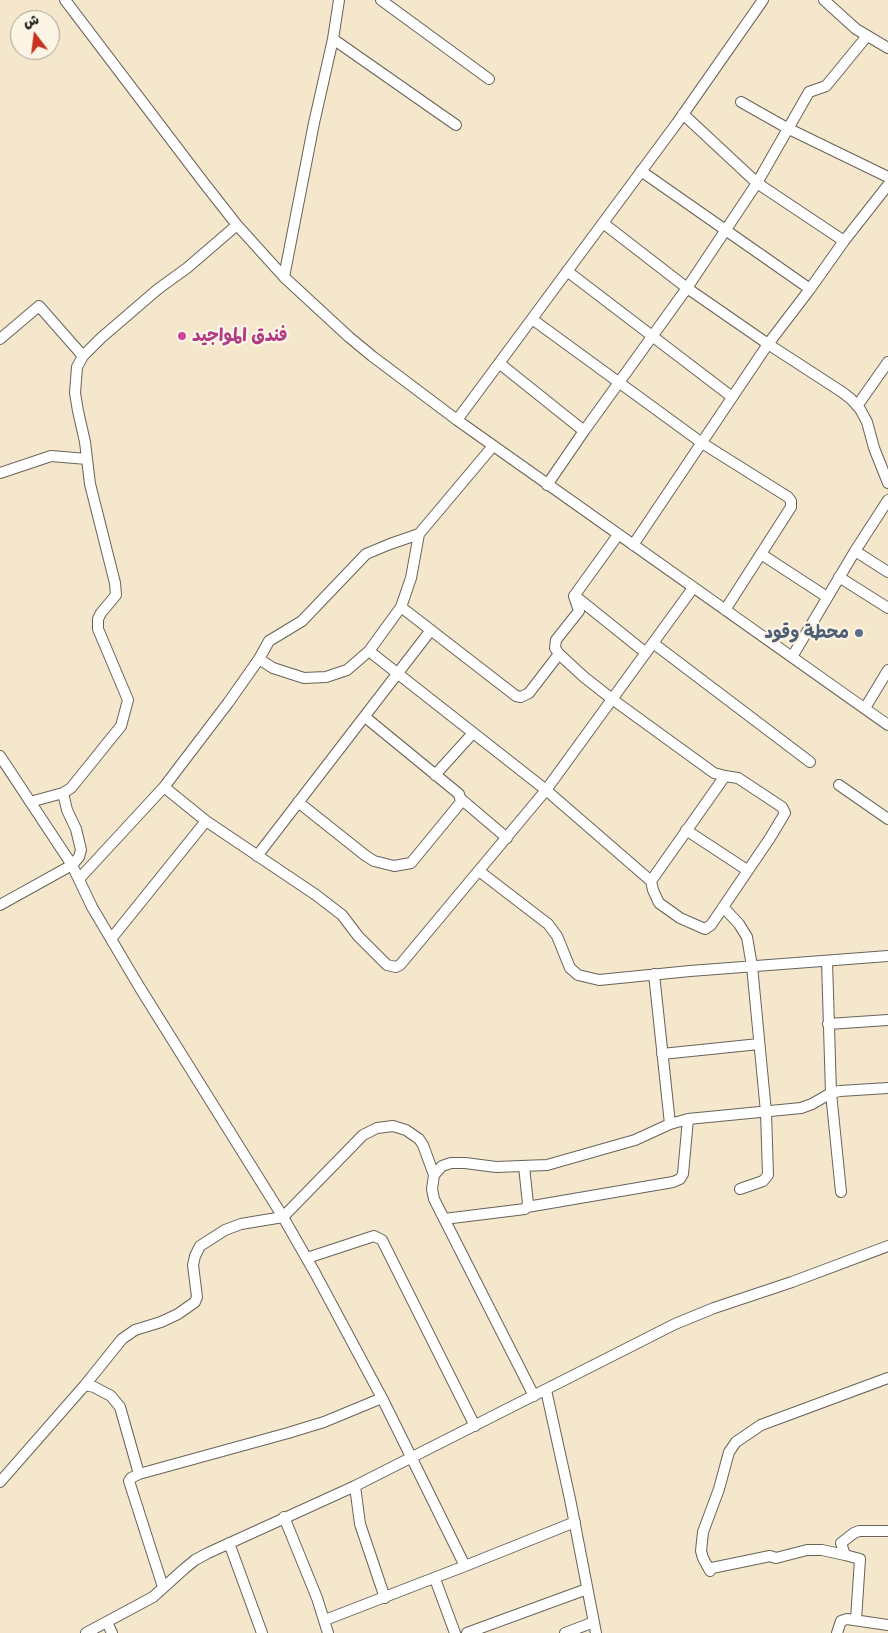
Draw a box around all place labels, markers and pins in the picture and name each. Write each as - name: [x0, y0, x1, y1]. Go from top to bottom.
- place label: فندق المواجيد: [192, 325, 288, 347]
- marker: فندق المواجيد: [176, 330, 188, 342]
- place label: محطة وقود: [764, 622, 849, 644]
- marker: محطة وقود: [853, 627, 865, 639]

